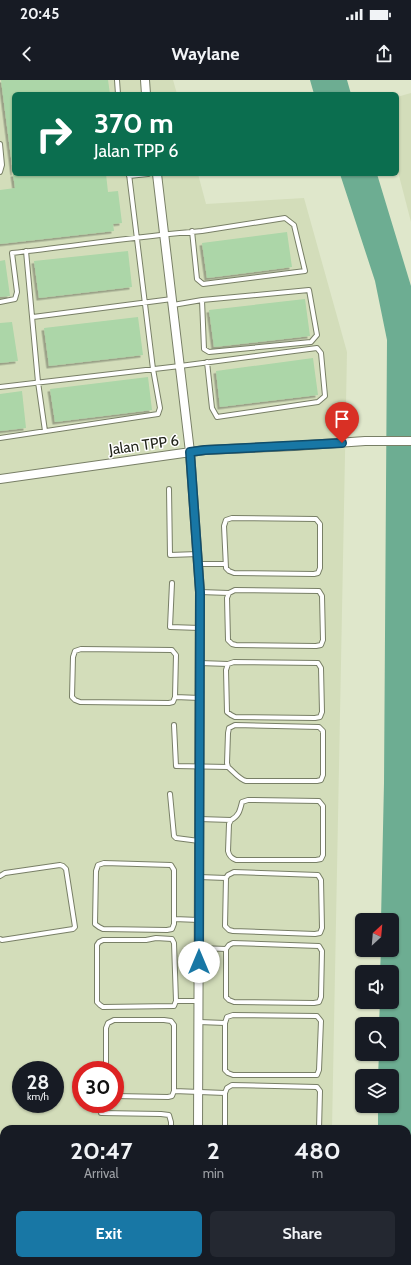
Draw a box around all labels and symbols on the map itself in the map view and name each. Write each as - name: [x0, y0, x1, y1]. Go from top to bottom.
- pin: [325, 402, 359, 443]
- street label: Jalan TPP 6: [107, 431, 180, 459]
- north arrow: [355, 913, 399, 957]
- position arrow: [178, 941, 220, 983]
- speed limit sign: 30: [72, 1061, 124, 1113]

